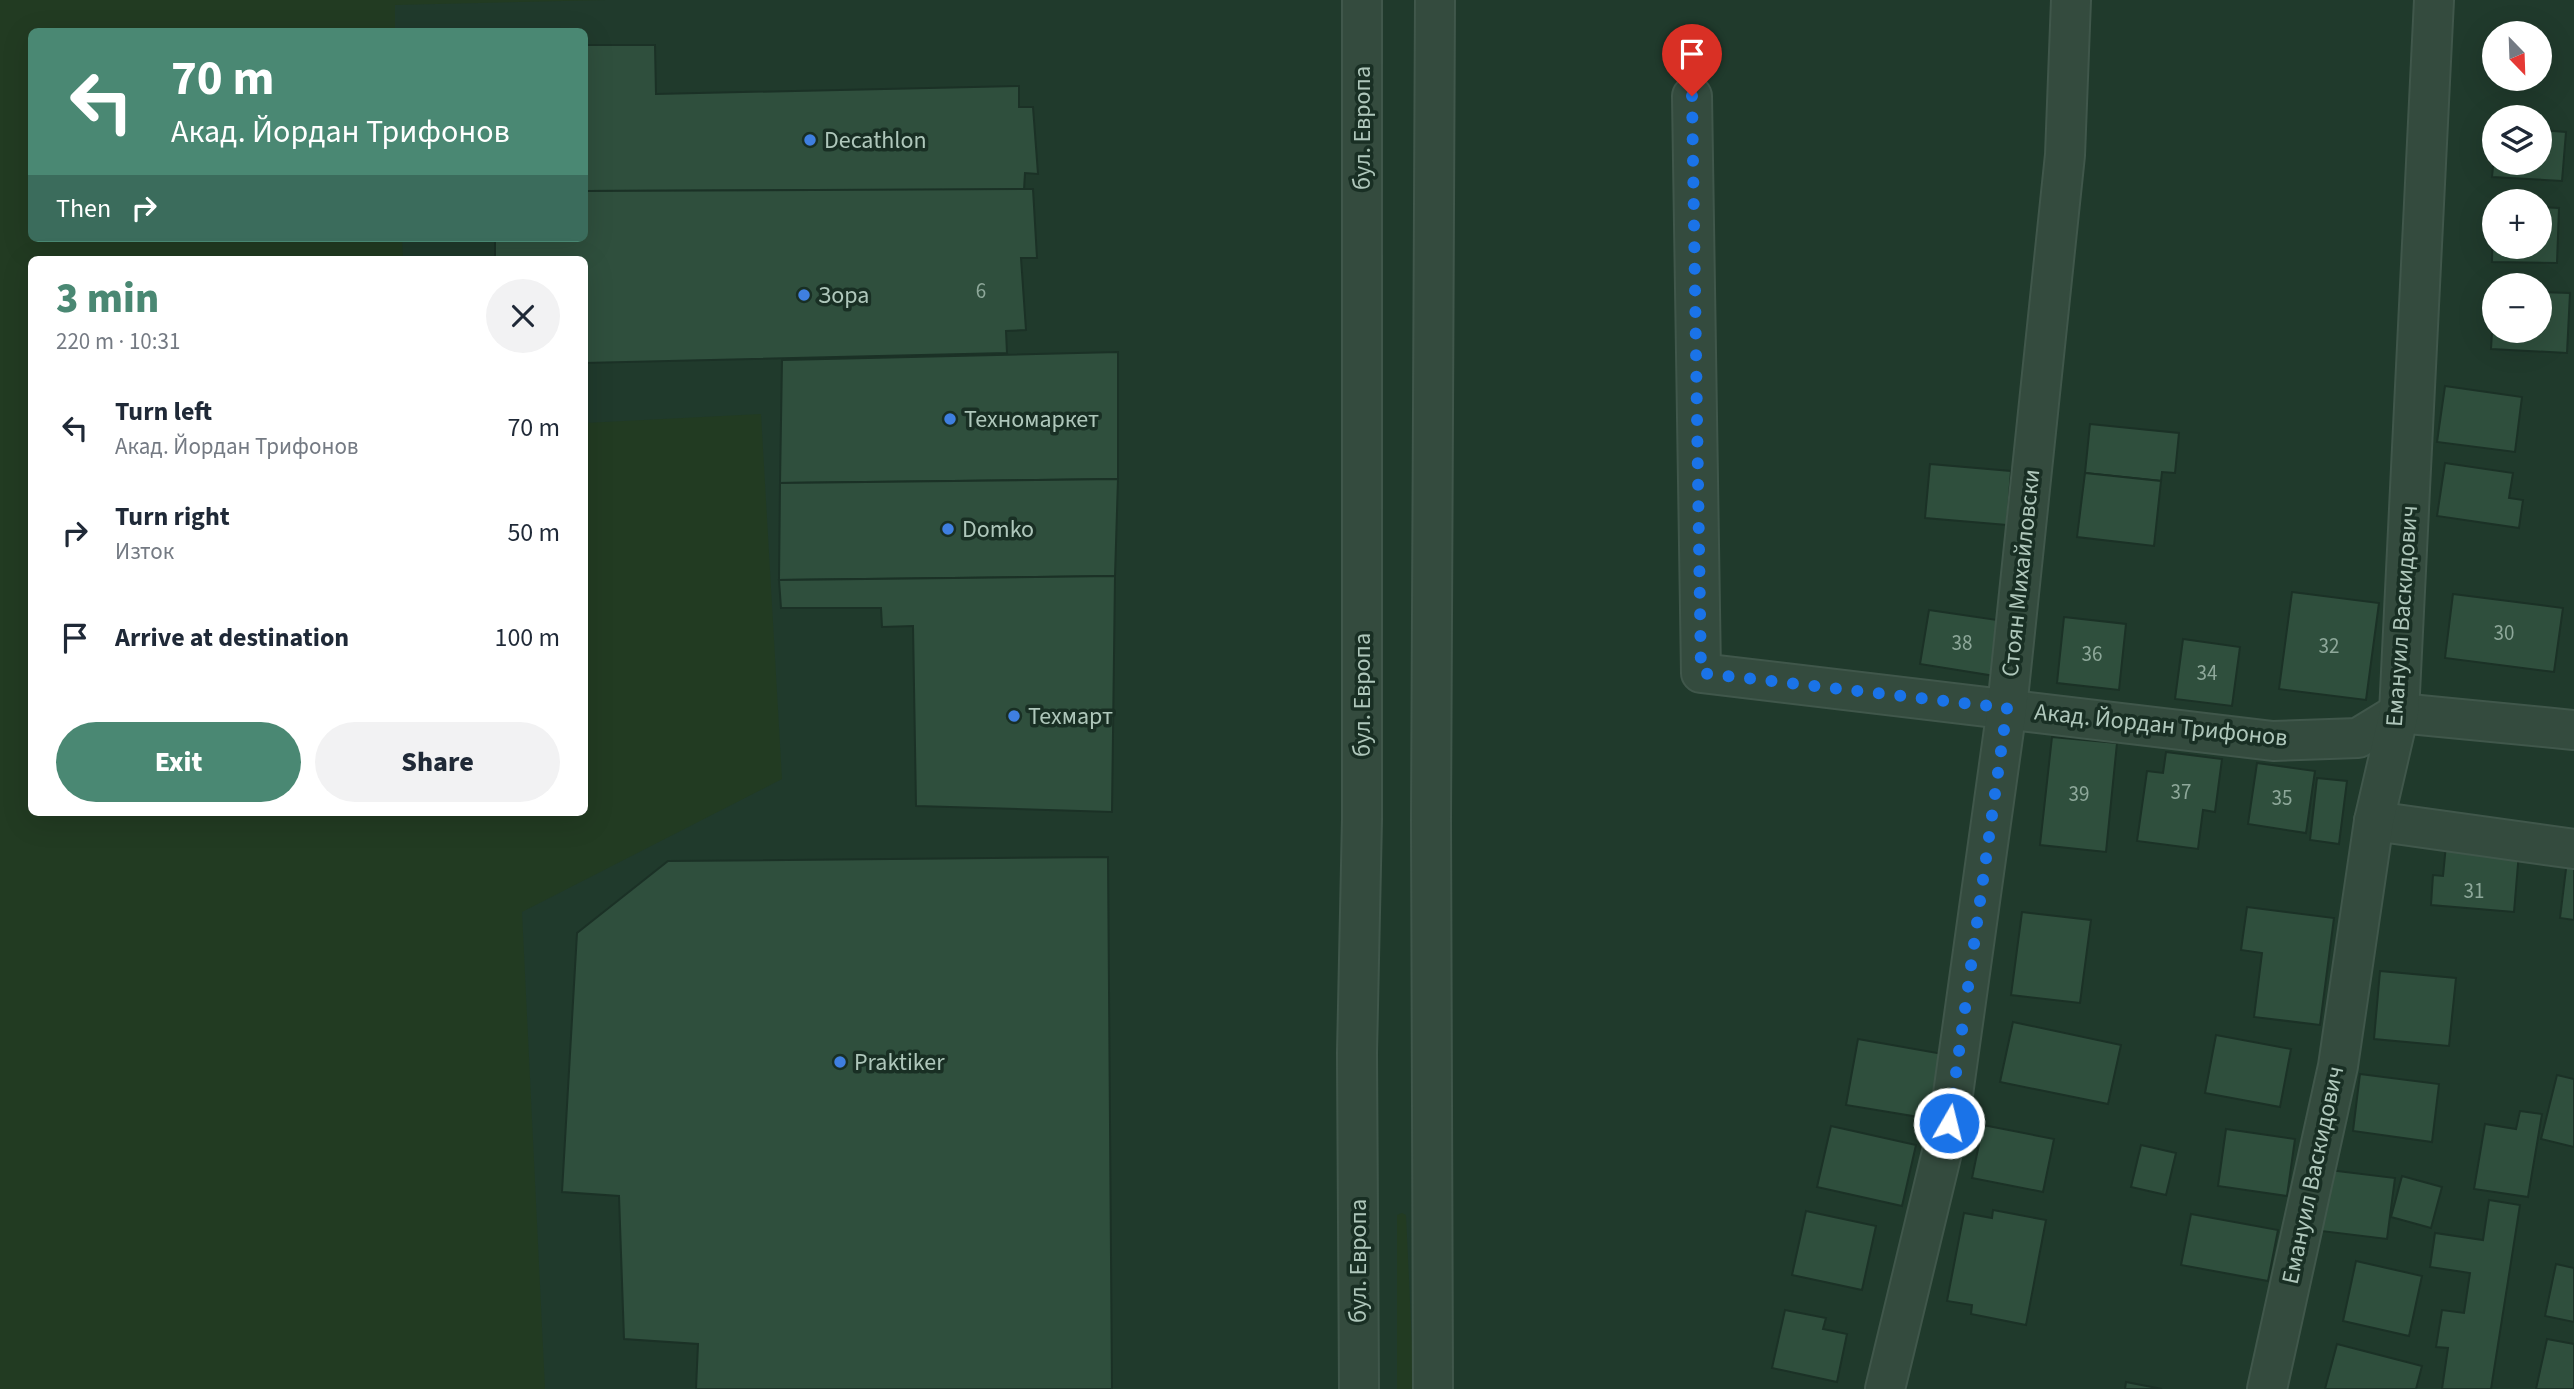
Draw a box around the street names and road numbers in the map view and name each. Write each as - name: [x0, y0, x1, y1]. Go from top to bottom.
- street label: бул. Европа: [1345, 66, 1380, 190]
- street label: Стоян Михайловски: [1993, 467, 2049, 679]
- street label: Емануил Васкидович: [2377, 504, 2427, 728]
- street label: бул. Европа: [1345, 633, 1380, 757]
- street label: Акад. Йордан Трифонов: [2033, 694, 2289, 756]
- street label: Емануил Васкидович: [2273, 1063, 2353, 1287]
- street label: бул. Европа: [1341, 1199, 1376, 1323]

